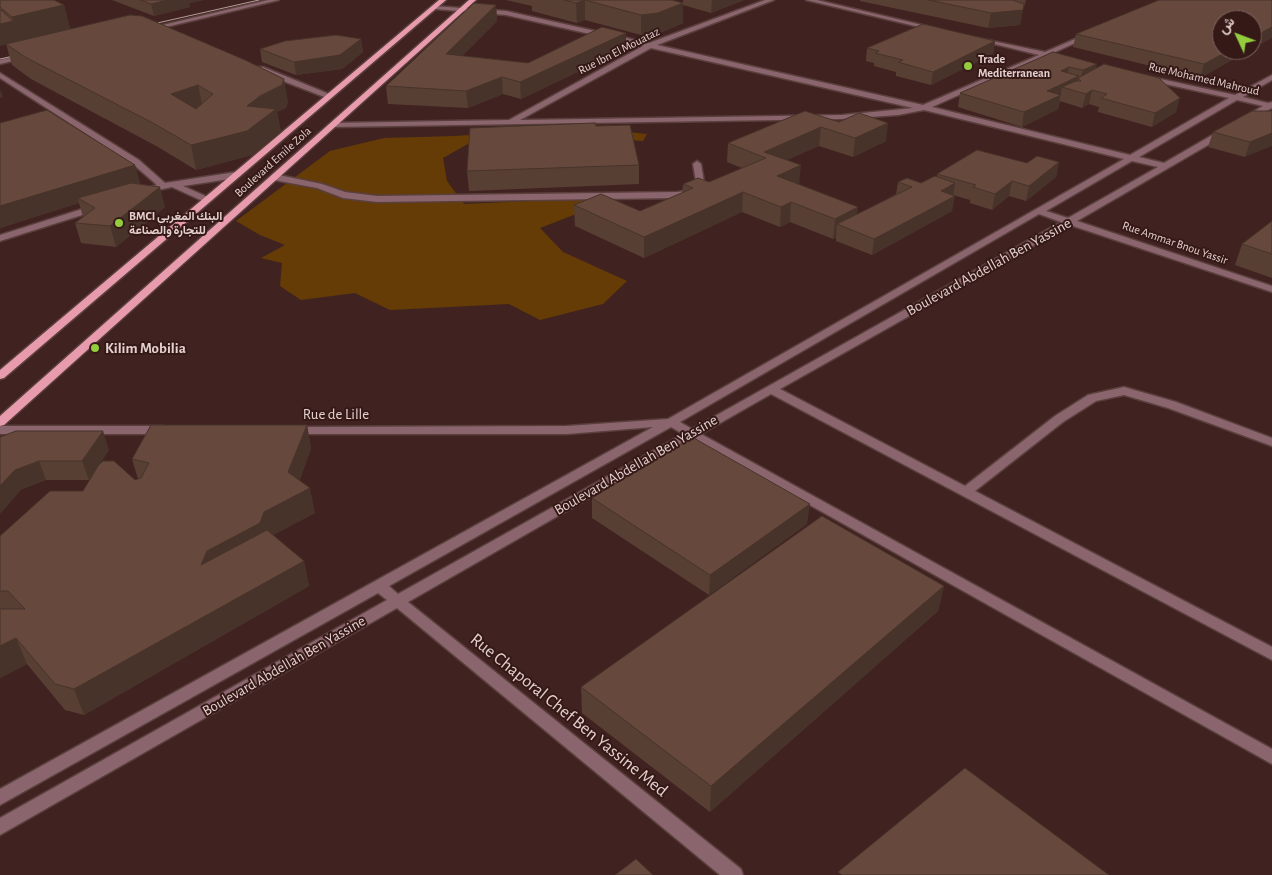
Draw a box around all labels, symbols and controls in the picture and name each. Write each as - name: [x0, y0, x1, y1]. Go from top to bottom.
- north arrow: [1212, 10, 1262, 60]
- text: ش: [1216, 15, 1238, 36]
- street label: Rue Ibn El Mouataz: [576, 24, 662, 78]
- place label: Trade Mediterranean: [978, 52, 1050, 80]
- street label: Rue Mohamed Mahroud: [1147, 59, 1261, 99]
- marker: Trade Mediterranean: [962, 60, 974, 72]
- street label: Boulevard Emile Zola: [232, 124, 314, 200]
- place label: BMCI البنك المغربي للتجارة والصناعة: [129, 209, 222, 237]
- street label: Boulevard Abdellah Ben Yassine: [904, 214, 1074, 320]
- marker: BMCI البنك المغربي للتجارة والصناعة: [113, 217, 125, 229]
- street label: Rue Ammar Bnou Yassir: [1120, 218, 1230, 268]
- place label: Kilim Mobilia: [105, 339, 186, 357]
- marker: Kilim Mobilia: [89, 342, 101, 354]
- street label: Rue de Lille: [303, 405, 369, 423]
- street label: Boulevard Abdellah Ben Yassine: [551, 411, 721, 519]
- street label: Boulevard Abdellah Ben Yassine: [199, 612, 369, 720]
- street label: Rue Chaporal Chef Ben Yassine Med: [466, 629, 672, 801]

